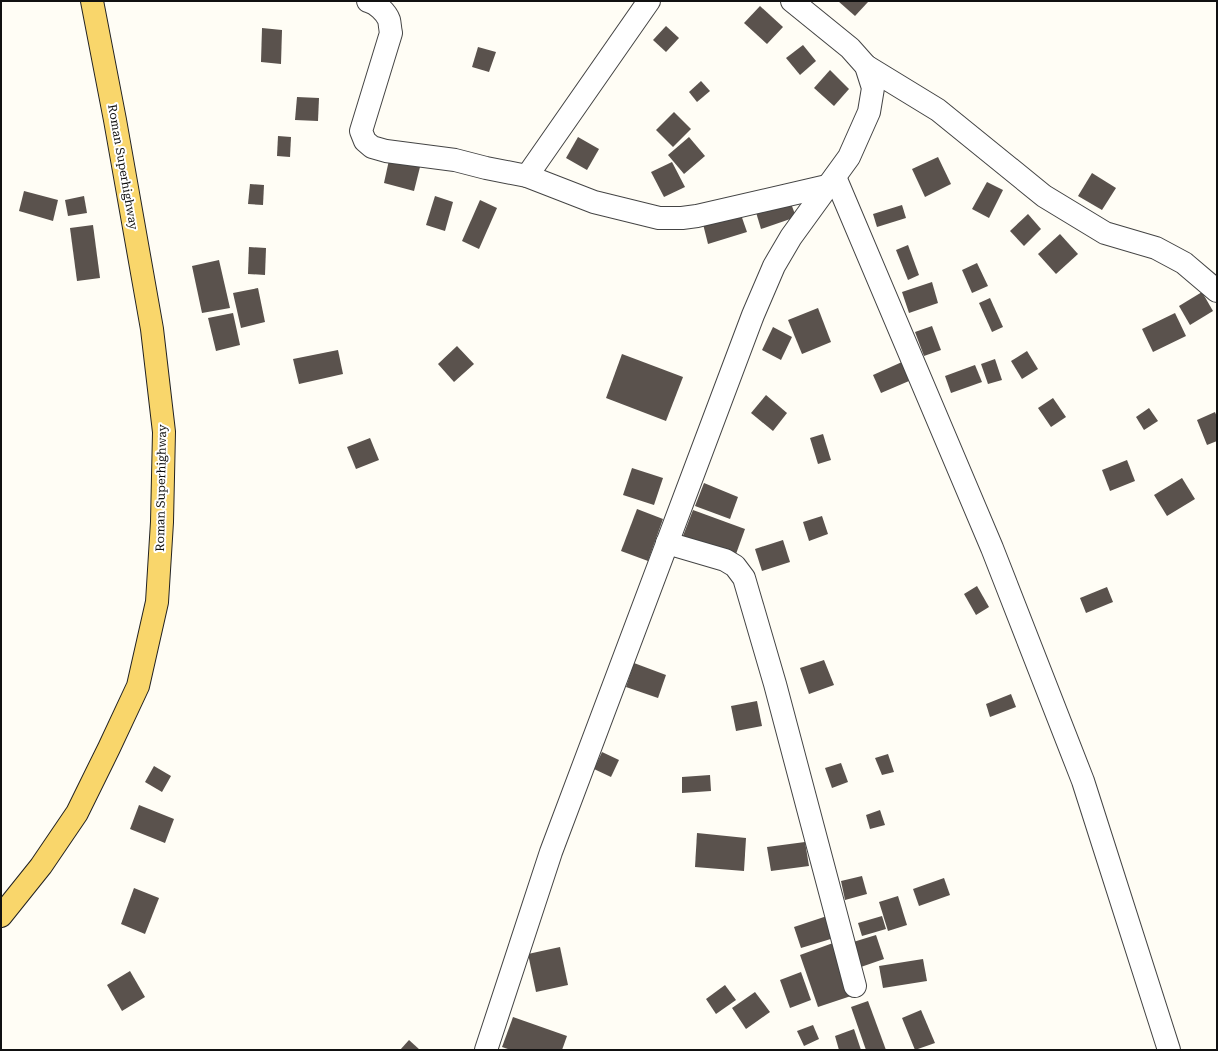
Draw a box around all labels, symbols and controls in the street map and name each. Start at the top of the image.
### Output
street label: Roman Superhighway [105,103,141,232]
street label: Roman Superhighway [153,423,169,552]

